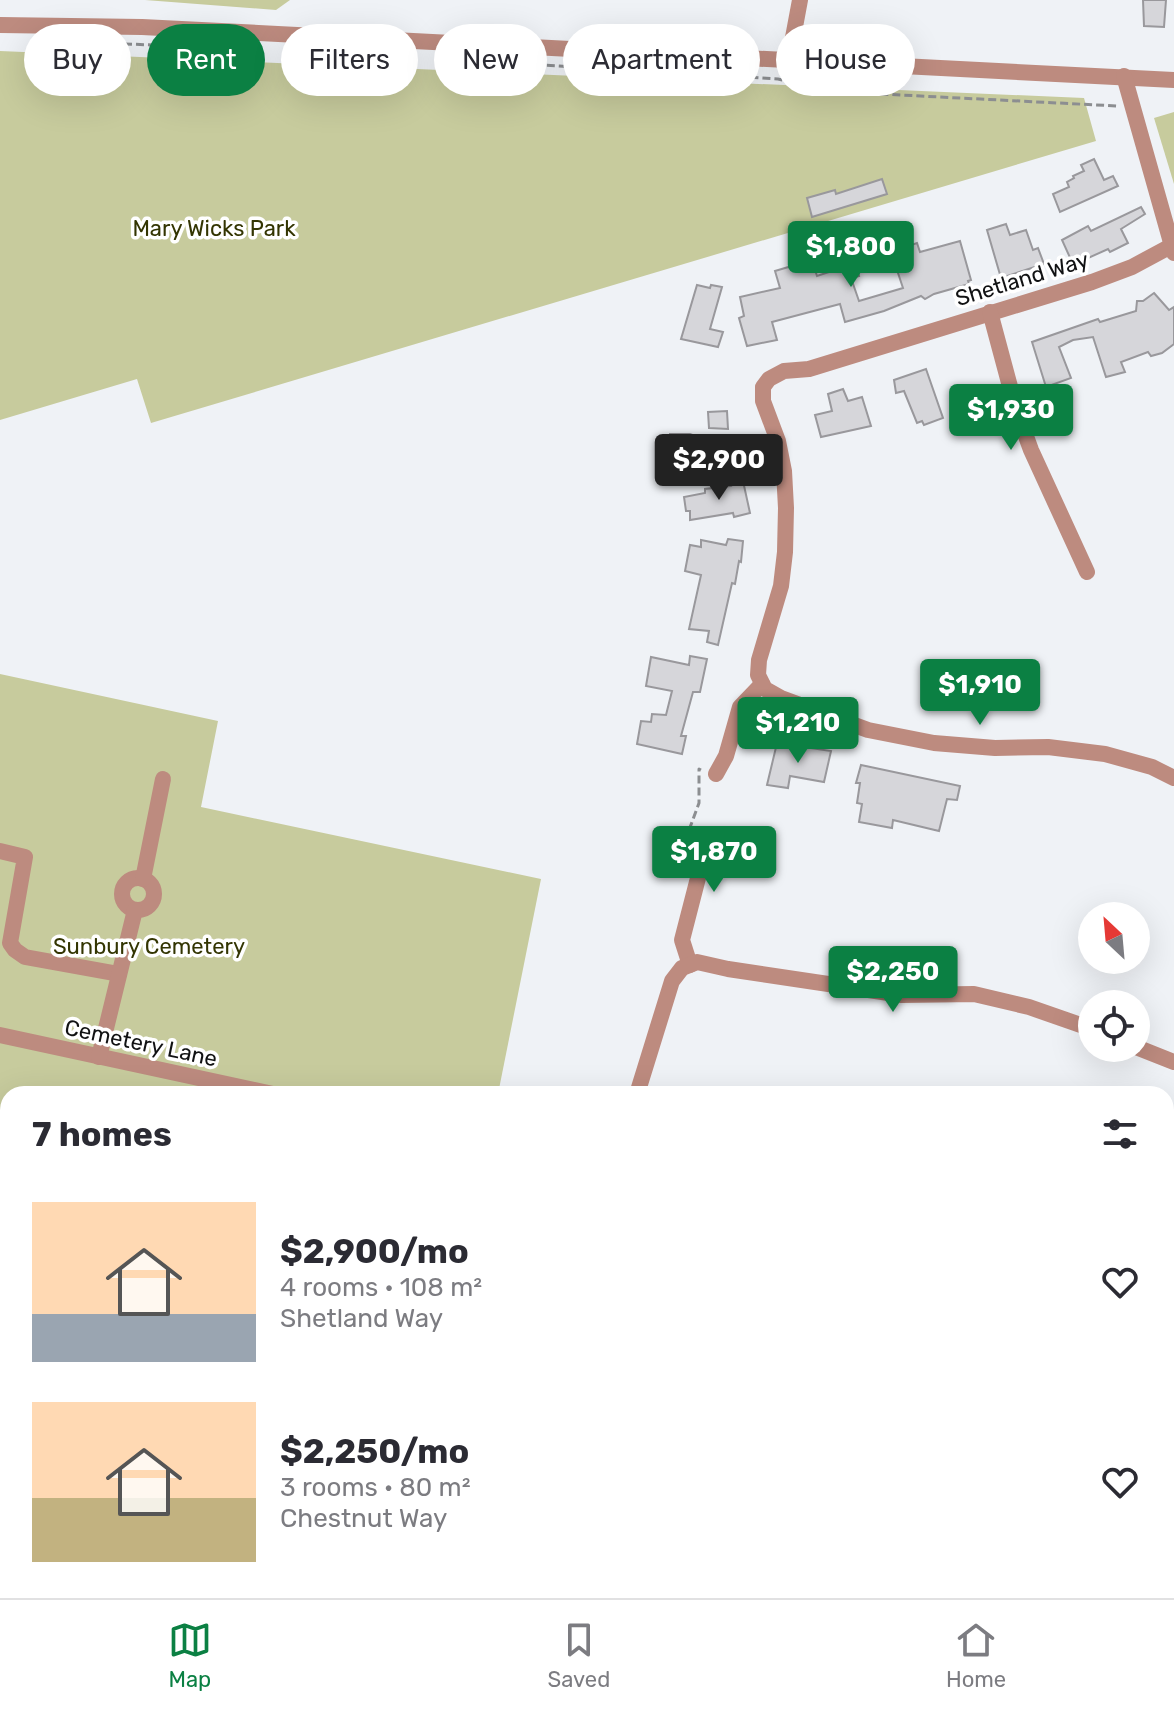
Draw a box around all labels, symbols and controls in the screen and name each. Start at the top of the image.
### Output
chip: Buy [24,24,131,96]
chip: Rent [147,24,265,96]
chip: Filters [281,24,418,96]
chip: New [434,24,547,96]
chip: Apartment [563,24,760,96]
chip: House [776,24,915,96]
park label: Mary Wicks Park [132,215,296,242]
pin: $1,800 [786,221,916,289]
text: $1,800 [806,231,896,262]
street label: Shetland Way [952,246,1092,312]
pin: $1,930 [946,384,1076,452]
text: $1,930 [967,394,1055,425]
pin: $2,900 [654,434,784,502]
text: $2,900 [673,444,765,475]
pin: $1,910 [915,659,1045,727]
text: $1,910 [938,669,1022,700]
pin: $1,210 [733,697,863,765]
text: $1,210 [755,707,841,738]
pin: $1,870 [649,826,779,894]
text: $1,870 [670,836,758,867]
north arrow [1078,902,1150,974]
map controls [1078,902,1150,1062]
park label: Sunbury Cemetery [53,933,245,960]
pin: $2,250 [828,946,958,1014]
text: $2,250 [847,956,939,987]
button: locate [1078,990,1150,1062]
street label: Cemetery Lane [62,1014,220,1072]
icon: filters [1098,1112,1142,1156]
text: 7 homes [32,1114,172,1155]
text: $2,900/mo [280,1231,469,1272]
icon: home [96,1234,192,1330]
icon: heart [1098,1260,1142,1304]
text: 4 rooms · 108 m² [280,1272,482,1303]
text: Shetland Way [280,1303,443,1334]
text: $2,250/mo [280,1431,469,1472]
icon: home [96,1434,192,1530]
icon: heart [1098,1460,1142,1504]
text: 3 rooms · 80 m² [280,1472,471,1503]
text: Chestnut Way [280,1503,447,1534]
tab: Map [168,1618,212,1693]
tab: Saved [547,1618,610,1693]
tab: Home [946,1618,1006,1693]

